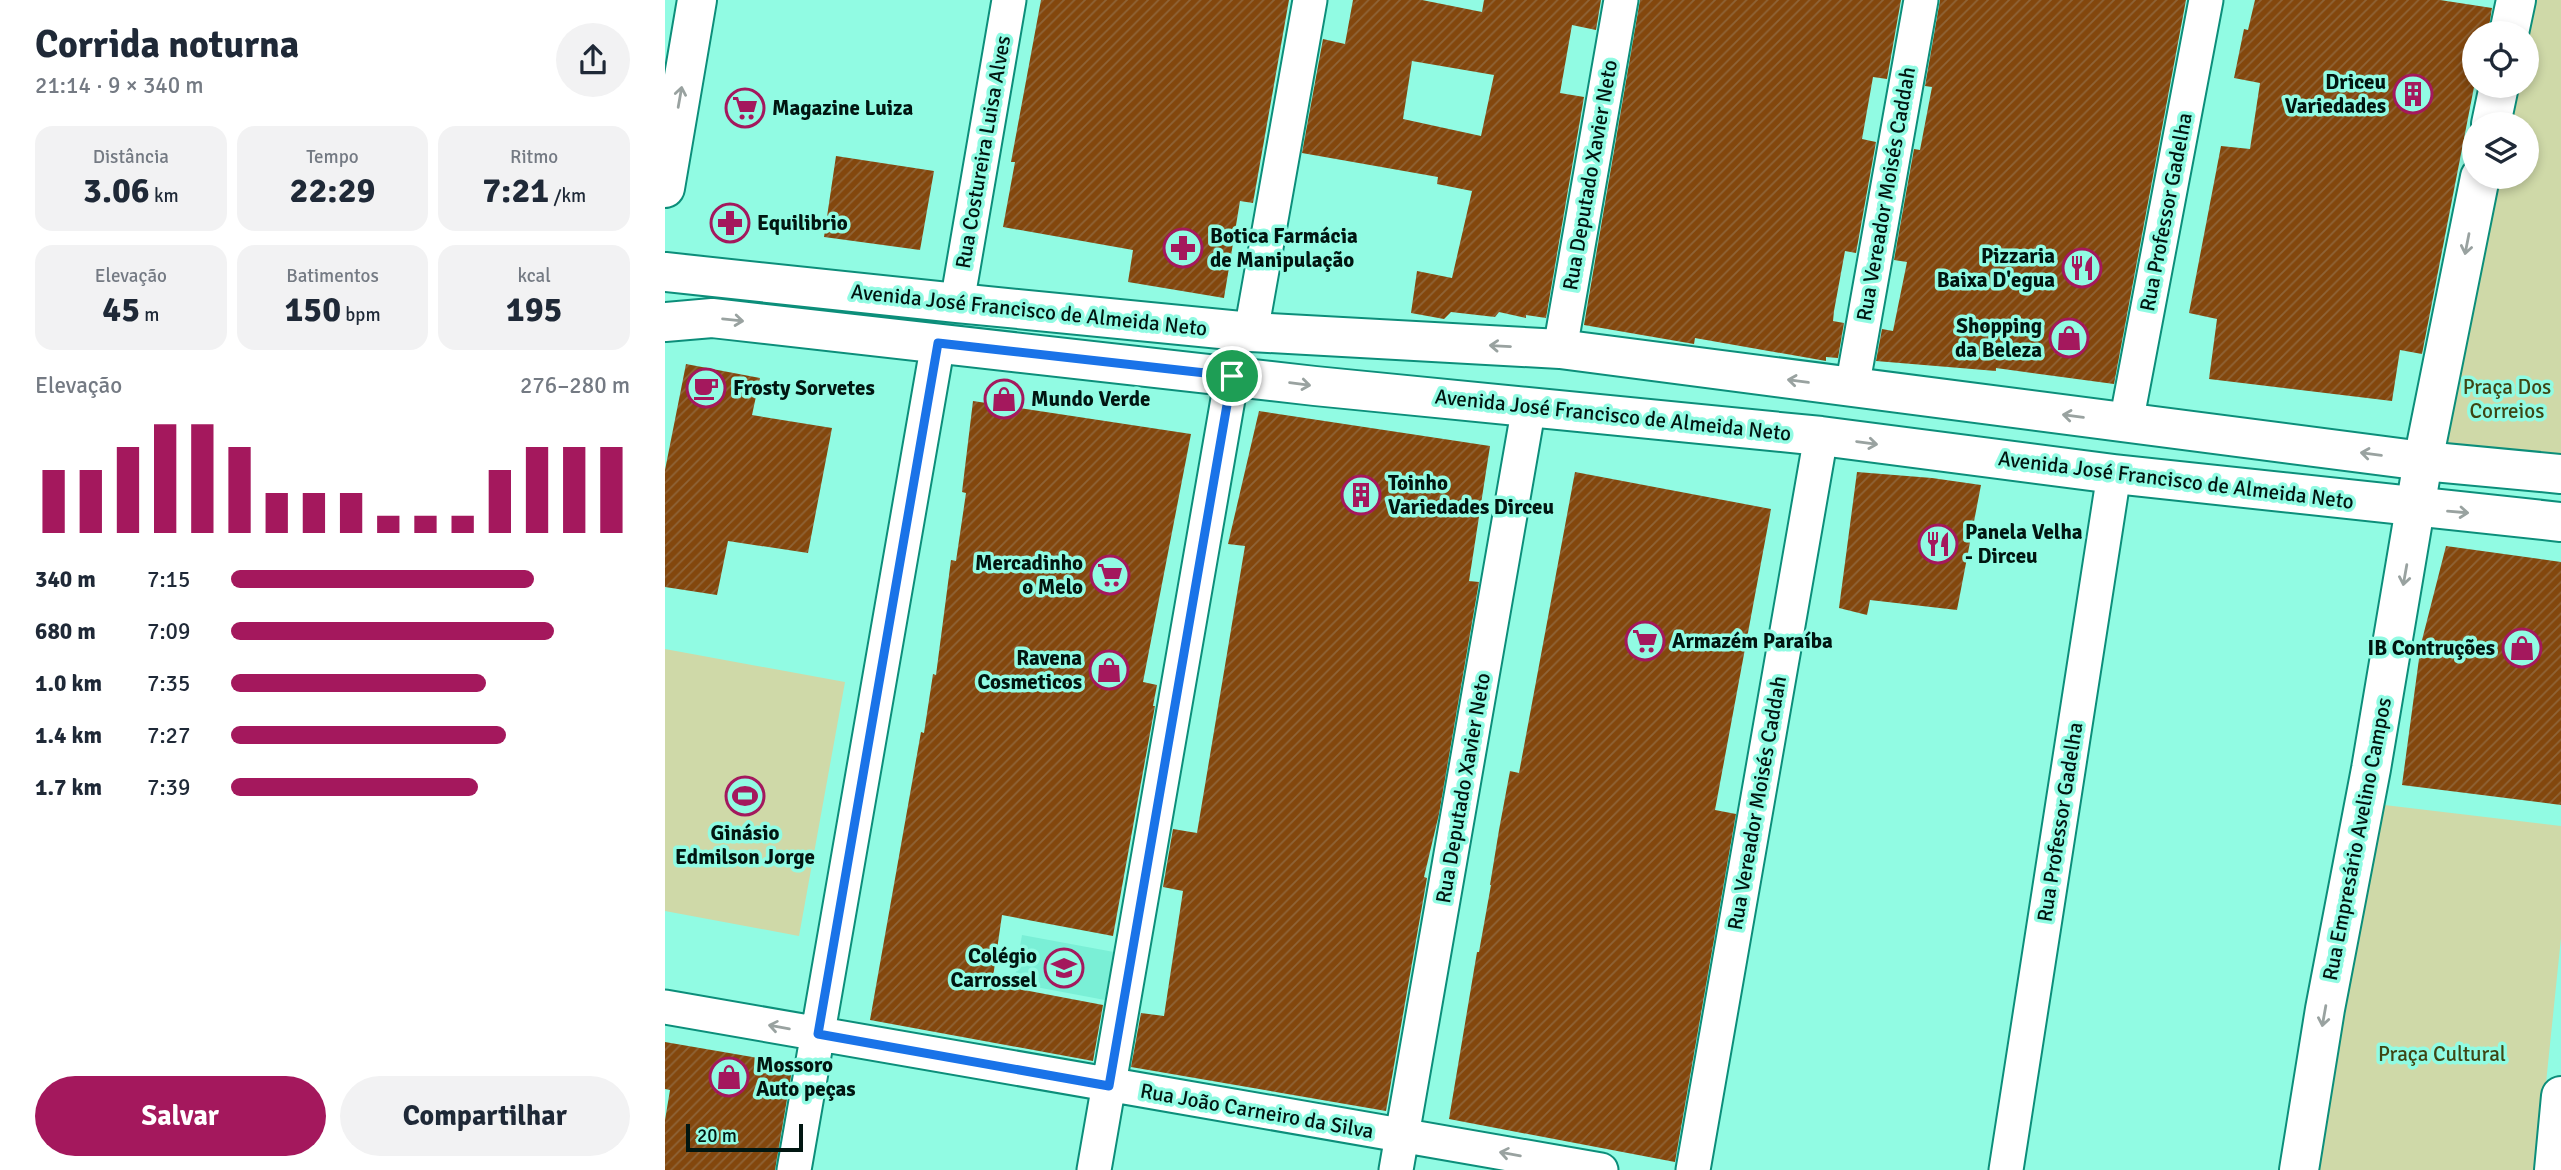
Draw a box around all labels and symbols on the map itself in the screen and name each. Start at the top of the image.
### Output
street label: Rua Costureira Luisa Alves [950,33,1016,271]
street label: Rua Deputado Xavier Neto [1557,58,1623,292]
street label: Rua Vereador Moisés Caddah [1851,65,1921,323]
place label: Driceu Variedades [2285,69,2386,119]
building icon: Driceu Variedades [2392,73,2434,115]
one-way arrow [674,86,687,108]
supermarket icon: Magazine Luiza [724,87,766,129]
place label: Magazine Luiza [772,95,913,121]
street label: Rua Professor Gadelha [2134,111,2198,313]
pharmacy icon: Equilibrio [709,202,751,244]
place label: Equilibrio [757,210,848,236]
place label: Botica Farmácia de Manipulação [1210,223,1358,273]
pharmacy icon: Botica Farmácia de Manipulação [1162,227,1204,269]
one-way arrow [2460,232,2473,255]
place label: Pizzaria Baixa D'egua [1937,243,2055,293]
restaurant icon: Pizzaria Baixa D'egua [2061,247,2103,289]
street label: Avenida José Francisco de Almeida Neto [850,278,1208,342]
place label: Shopping da Beleza [1955,313,2042,363]
one-way arrow [721,314,744,327]
shop icon: Shopping da Beleza [2048,317,2090,359]
one-way arrow [1489,339,1511,352]
pin [1202,346,1262,406]
cafe icon: Frosty Sorvetes [685,367,727,409]
park label: Praça Dos Correios [2463,374,2551,424]
place label: Frosty Sorvetes [733,375,875,401]
one-way arrow [1788,375,1810,388]
one-way arrow [1288,377,1311,390]
shop icon: Mundo Verde [983,378,1025,420]
street label: Avenida José Francisco de Almeida Neto [1434,383,1792,447]
place label: Mundo Verde [1031,386,1150,412]
one-way arrow [2062,410,2085,423]
one-way arrow [1855,436,1878,449]
street label: Avenida José Francisco de Almeida Neto [1997,445,2355,515]
one-way arrow [2360,448,2383,461]
place label: Toinho Variedades Dirceu [1388,470,1554,520]
building icon: Toinho Variedades Dirceu [1340,474,1382,516]
one-way arrow [2446,506,2469,519]
place label: Panela Velha - Dirceu [1965,519,2083,569]
restaurant icon: Panela Velha - Dirceu [1917,523,1959,565]
place label: Mercadinho o Melo [975,550,1083,600]
supermarket icon: Mercadinho o Melo [1089,554,1131,596]
one-way arrow [2398,563,2411,586]
supermarket icon: Armazém Paraíba [1624,620,1666,662]
shop icon: IB Contruções [2501,627,2543,669]
place label: Armazém Paraíba [1672,628,1833,654]
place label: IB Contruções [2368,635,2495,661]
place label: Ravena Cosmeticos [977,645,1082,695]
shop icon: Ravena Cosmeticos [1088,649,1130,691]
street label: Rua Deputado Xavier Neto [1430,671,1496,905]
street label: Rua Vereador Moisés Caddah [1722,674,1792,932]
street label: Rua Empresário Avelino Campos [2317,695,2397,983]
street label: Rua Professor Gadelha [2031,720,2089,924]
sports icon: Ginásio Edmilson Jorge [724,775,766,817]
place label: Ginásio Edmilson Jorge [675,820,815,870]
place label: Colégio Carrossel [951,943,1037,993]
school or university icon: Colégio Carrossel [1043,947,1085,989]
one-way arrow [2317,1004,2330,1027]
one-way arrow [768,1020,791,1033]
park label: Praça Cultural [2378,1041,2506,1067]
place label: Mossoro Auto peças [756,1052,856,1102]
shop icon: Mossoro Auto peças [708,1056,750,1098]
street label: Rua João Carneiro da Silva [1138,1078,1376,1144]
scale bar [686,1121,803,1153]
one-way arrow [1499,1147,1522,1160]

